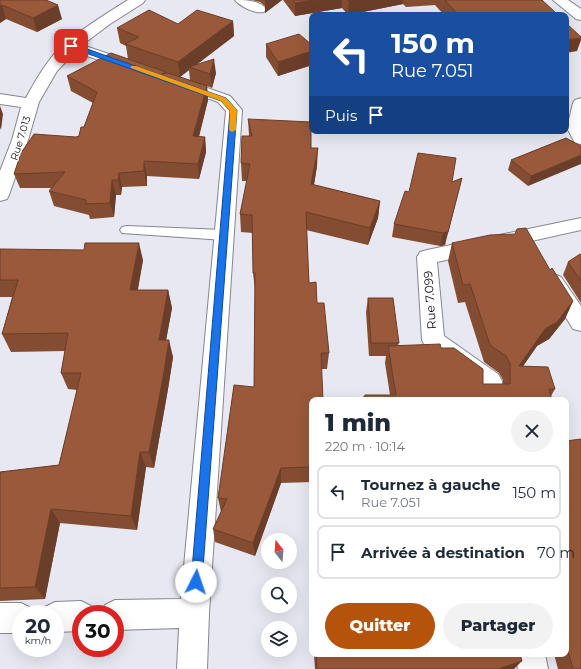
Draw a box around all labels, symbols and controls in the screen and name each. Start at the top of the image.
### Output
text: 150 m [391,26,475,60]
icon: left [325,28,377,80]
pin [54,29,88,63]
icon: arrive [60,35,82,57]
text: Rue 7.051 [391,60,474,82]
icon: arrive [365,104,387,126]
text: Puis [325,106,357,125]
street label: Rue 7.013 [8,114,34,162]
street label: Rue 7.099 [420,270,439,330]
text: 1 min [325,408,391,437]
button: close [511,410,553,452]
text: 220 m · 10:14 [325,438,405,454]
text: Tournez à gauche [361,475,500,494]
icon: left [327,481,349,503]
text: 150 m [512,483,556,502]
text: Rue 7.051 [361,494,421,510]
north arrow [261,533,297,569]
map controls [261,533,297,657]
icon: arrive [327,541,349,563]
text: Arrivée à destination [361,543,525,562]
text: 70 m [537,543,575,562]
position arrow [175,561,217,603]
button: search [261,577,297,613]
button: Quitter [325,603,435,649]
button: Partager [443,603,553,649]
speed limit sign: 30 [72,605,124,657]
text: 20 [25,614,51,638]
button: layers [261,621,297,657]
text: km/h [25,634,51,647]

